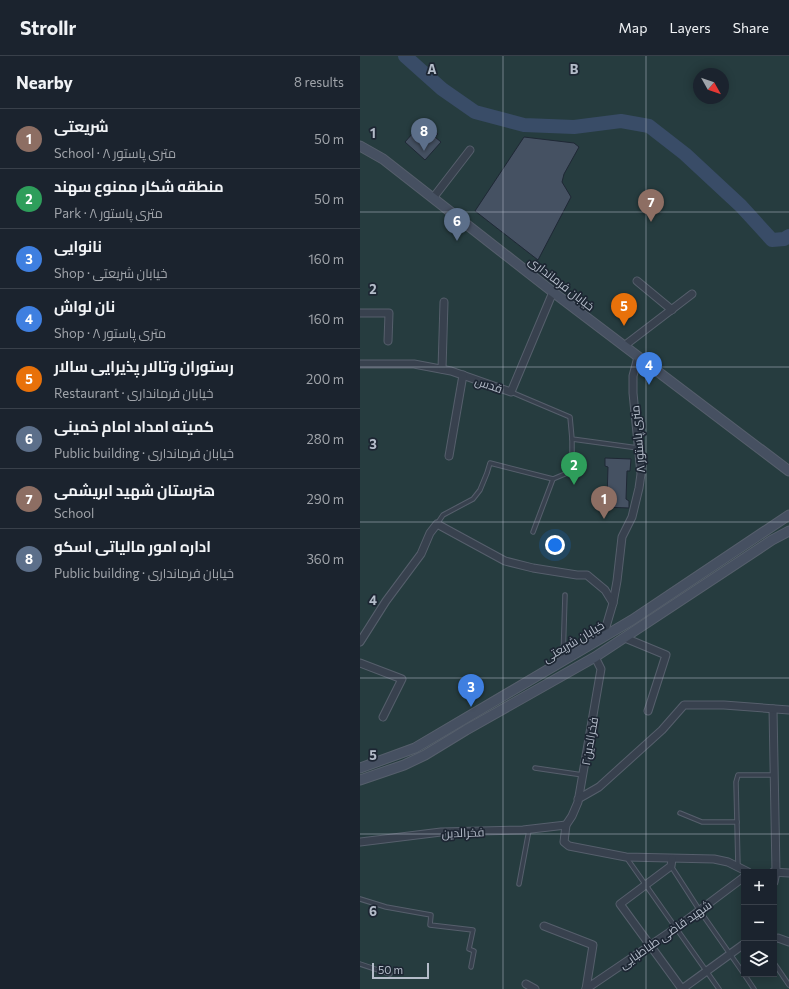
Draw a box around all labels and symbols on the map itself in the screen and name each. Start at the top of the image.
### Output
text: A [427,61,437,77]
text: B [570,61,579,77]
north arrow [693,68,729,104]
pin: 8 [411,118,437,151]
text: 1 [370,125,376,141]
pin: 7 [638,189,664,222]
pin: 6 [444,208,470,241]
street label: خیابان فرمانداری [526,253,598,314]
text: 2 [369,281,377,297]
pin: 5 [611,293,637,326]
pin: 4 [636,352,662,385]
street label: قدس [473,373,505,396]
street label: ۸ متری پاستور [627,404,650,473]
text: 3 [369,436,377,452]
pin: 2 [561,452,587,485]
pin: 1 [591,486,617,519]
your location [545,535,565,555]
text: 4 [369,592,377,608]
street label: خیابان شریعتی [540,617,607,666]
pin: 3 [458,674,484,707]
street label: فخرالدین۲ [578,716,601,767]
text: 5 [369,747,377,763]
street label: فخرالدین [441,824,485,841]
street label: شهید قاضی طباطبایی [616,897,714,972]
text: 6 [369,903,377,919]
scale bar [372,961,429,980]

